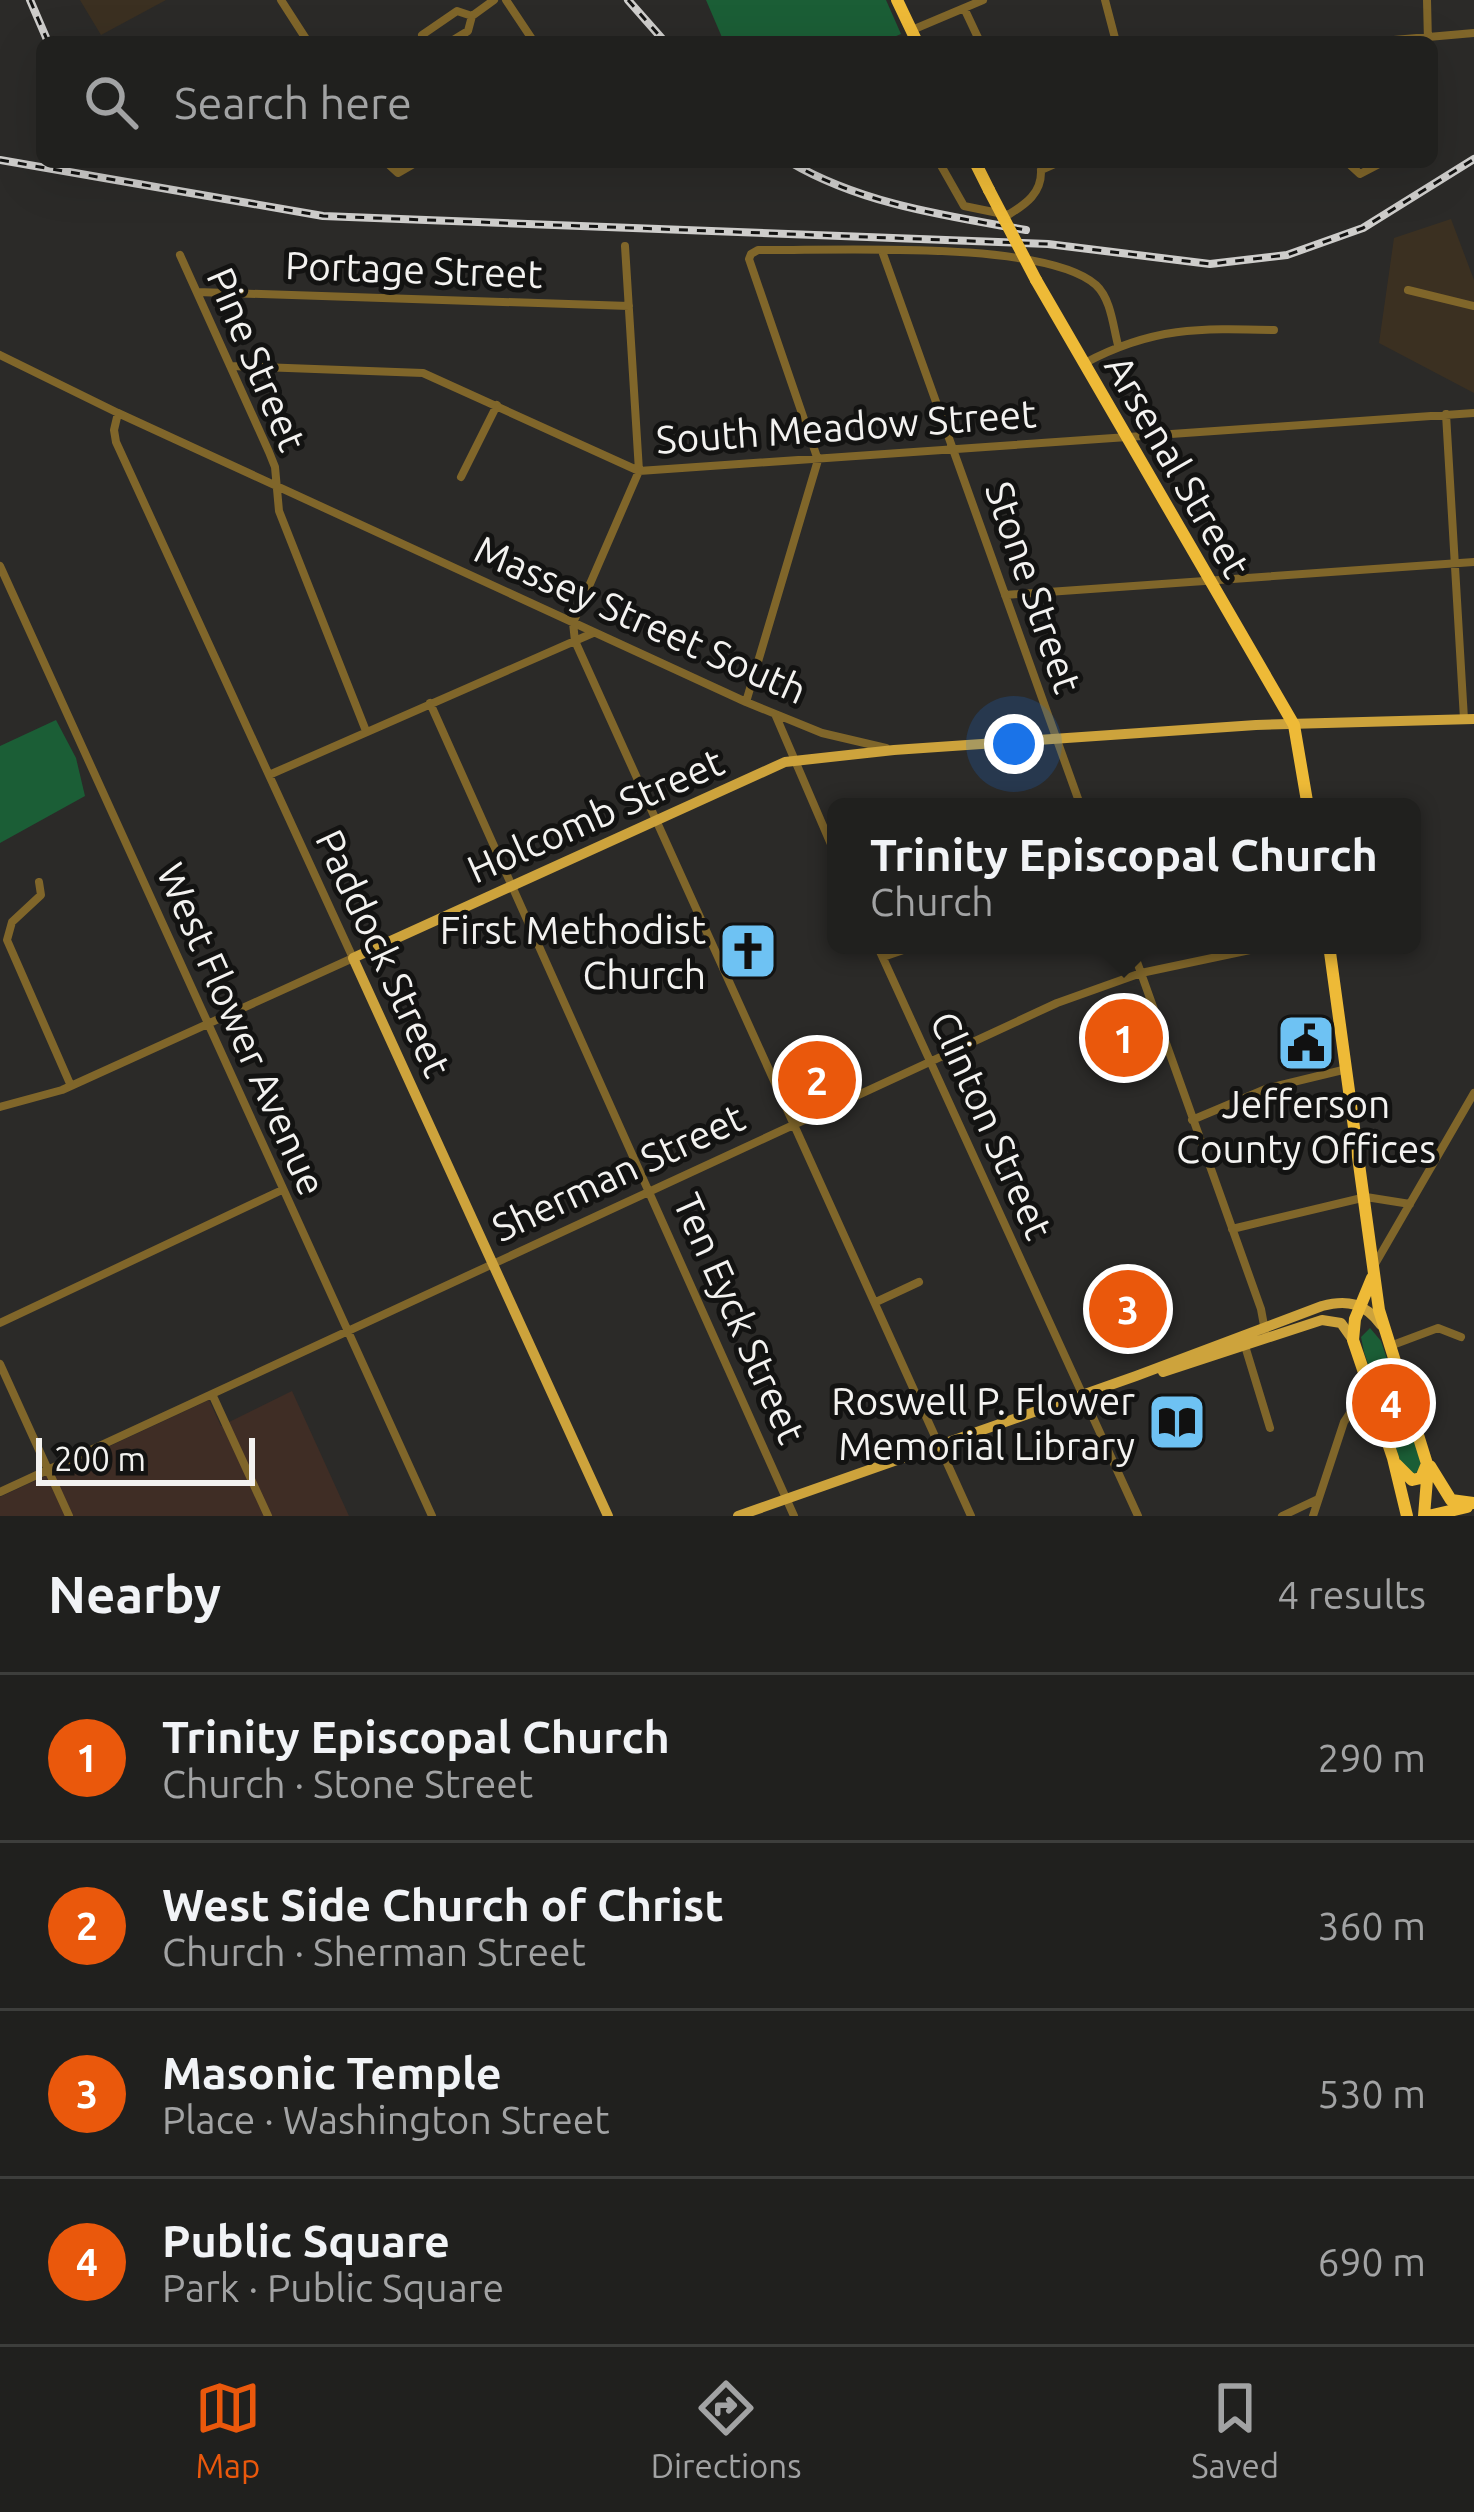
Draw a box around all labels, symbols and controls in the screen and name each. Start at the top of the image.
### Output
search box [36,36,1438,168]
icon: search [78,69,144,135]
text: Search here [174,77,412,128]
street label: Portage Street [285,243,543,295]
street label: Pine Street [199,261,315,457]
street label: Arsenal Street [1097,347,1259,585]
street label: South Meadow Street [654,391,1038,461]
street label: Stone Street [978,476,1090,698]
street label: Massey Street South [469,527,813,711]
your location [984,714,1044,774]
street label: Holcomb Street [460,739,730,891]
popup [827,798,1421,954]
street label: Paddock Street [308,823,460,1083]
text: Trinity Episcopal Church [870,829,1378,880]
street label: West Flower Avenue [149,856,335,1202]
text: Church [870,880,994,923]
place label: First Methodist Church [440,908,706,996]
church icon: First Methodist Church [717,920,779,982]
pin: 1 [1085,993,1163,1083]
street label: Clinton Street [923,1005,1061,1245]
public building icon: Jefferson County Offices [1275,1012,1337,1074]
pin: 2 [778,1035,856,1125]
place label: Jefferson County Offices [1176,1082,1436,1170]
street label: Sherman Street [485,1095,751,1249]
street label: Ten Eyck Street [666,1187,814,1449]
pin: 3 [1089,1264,1167,1354]
pin: 4 [1352,1358,1430,1448]
place label: Roswell P. Flower Memorial Library [831,1379,1135,1467]
library icon: Roswell P. Flower Memorial Library [1146,1391,1208,1453]
scale bar [36,1432,255,1485]
text: 200 m [54,1440,146,1477]
text: Nearby [48,1565,221,1623]
text: 4 results [1277,1573,1426,1616]
text: Trinity Episcopal Church [162,1711,670,1762]
text: 1 [76,1736,98,1779]
text: 290 m [1317,1736,1426,1779]
text: Church · Stone Street [162,1762,533,1805]
text: West Side Church of Christ [162,1879,724,1930]
text: 2 [76,1904,98,1947]
text: 360 m [1317,1904,1426,1947]
text: Church · Sherman Street [162,1930,586,1973]
text: Masonic Temple [162,2047,502,2098]
text: 3 [76,2072,98,2115]
text: 530 m [1317,2072,1426,2115]
text: Place · Washington Street [162,2098,610,2141]
text: Public Square [162,2215,450,2266]
text: 4 [76,2240,98,2283]
text: 690 m [1317,2240,1426,2283]
text: Park · Public Square [162,2266,504,2309]
tab: Map [195,2375,261,2484]
tab: Directions [651,2375,801,2484]
tab: Saved [1191,2375,1279,2484]

